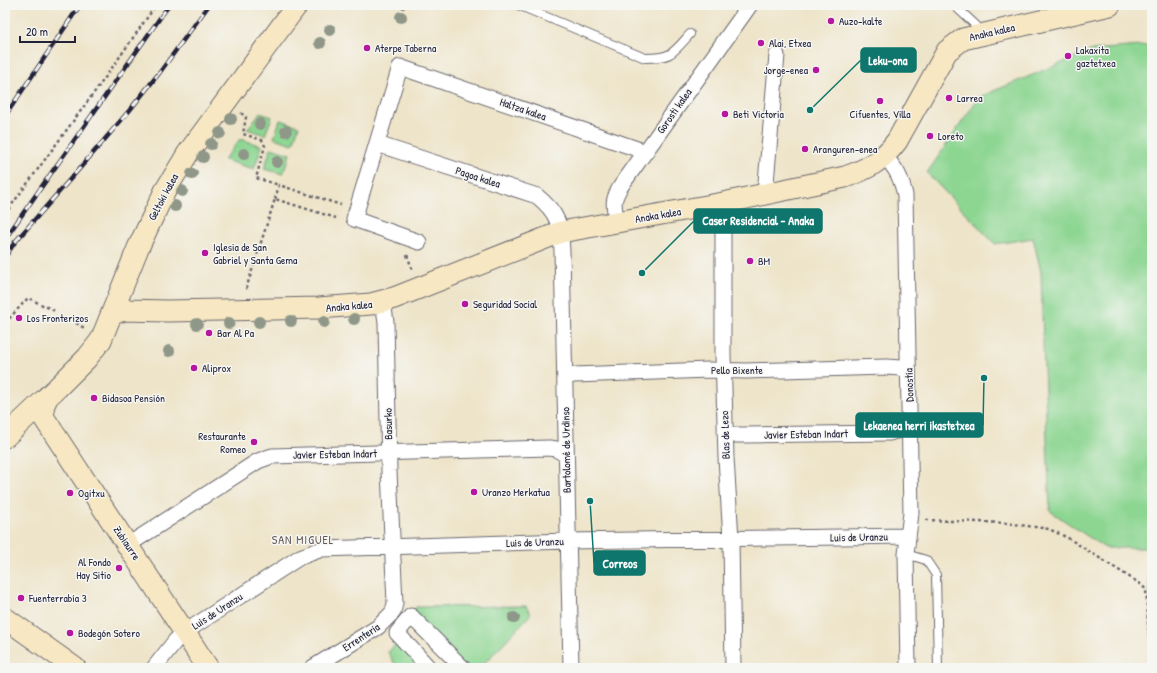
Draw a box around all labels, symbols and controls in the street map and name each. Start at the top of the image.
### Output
place label: Auzo-kalte [839,14,883,28]
marker: Auzo-kalte [826,16,836,26]
scale bar [20,18,75,44]
street label: Anaka kalea [968,20,1017,44]
text: 20 m [26,23,48,40]
place label: Alai, Etxea [769,36,812,50]
marker: Alai, Etxea [756,38,766,48]
place label: Aterpe Taberna [375,41,437,55]
marker: Aterpe Taberna [362,43,372,53]
place label: Lakaxita gaztetxea [1076,43,1116,70]
callout: Leku-ona [861,48,916,72]
marker: Lakaxita gaztetxea [1063,51,1073,61]
text: Leku-ona [869,52,908,69]
place label: Jorge-enea [764,63,809,77]
marker: Jorge-enea [811,65,821,75]
street label: Gorosti kalea [653,85,695,136]
place label: Larrea [957,91,983,105]
marker: Larrea [944,93,954,103]
street label: Haltza kalea [498,95,549,124]
marker: Cifuentes, Villa [875,96,885,106]
place label: Beti Victoria [733,107,785,121]
place label: Cifuentes, Villa [849,107,911,121]
marker: Beti Victoria [720,109,730,119]
place label: Loreto [938,129,964,143]
marker: Loreto [925,131,935,141]
place label: Aranguren-enea [813,142,878,156]
marker: Aranguren-enea [800,144,810,154]
street label: Pagoa kalea [454,163,503,191]
street label: Geltoki kalea [145,171,181,223]
street label: Anaka kalea [634,204,683,226]
callout: Caser Residencial - Anaka [694,209,822,233]
text: Caser Residencial - Anaka [702,212,814,229]
place label: Iglesia de San Gabriel y Santa Gema [213,240,298,267]
marker: Iglesia de San Gabriel y Santa Gema [200,248,210,258]
place label: BM [758,254,771,268]
marker: BM [745,256,755,266]
street label: Anaka kalea [325,297,373,315]
place label: Seguridad Social [473,297,537,311]
marker: Seguridad Social [460,299,470,309]
place label: Los Fronterizos [27,311,88,325]
marker: Los Fronterizos [14,313,24,323]
place label: Bar Al Pa [217,326,255,340]
marker: Bar Al Pa [204,328,214,338]
place label: Aliprox [202,361,231,375]
marker: Aliprox [189,363,199,373]
street label: Pello Bixente [711,363,764,377]
street label: Donostia [901,367,917,402]
place label: Bidasoa Pensión [102,391,165,405]
marker: Bidasoa Pensión [89,393,99,403]
street label: Bartolomé de Urdinso [558,406,574,493]
street label: Basurko [381,407,395,440]
street label: Blas de Lezo [717,410,733,459]
callout: Lekaenea herri ikastetxea [856,413,983,437]
text: Lekaenea herri ikastetxea [864,417,975,434]
street label: Javier Esteban Indart [764,426,848,442]
place label: Restaurante Romeo [198,429,247,456]
marker: Restaurante Romeo [249,437,259,447]
street label: Javier Esteban Indart [293,446,377,462]
place label: Uranzo Merkatua [482,485,550,499]
place label: Ogitxu [78,486,105,500]
marker: Uranzo Merkatua [469,487,479,497]
marker: Ogitxu [65,488,75,498]
street label: Zubiaurre [110,523,144,563]
street label: Luis de Uranzu [830,529,889,545]
district label: SAN MIGUEL [272,531,334,548]
street label: Luis de Uranzu [506,534,565,550]
callout: Correos [594,551,645,575]
place label: Al Fondo Hay Sitio [76,555,112,582]
text: Correos [603,555,638,572]
marker: Al Fondo Hay Sitio [114,563,124,573]
street label: Luis de Uranzu [189,589,245,633]
place label: Fuenterrabía 3 [28,591,87,605]
marker: Fuenterrabía 3 [16,593,26,603]
street label: Errenteria [340,619,383,654]
place label: Bodegón Sotero [78,626,140,640]
marker: Bodegón Sotero [65,628,75,638]

